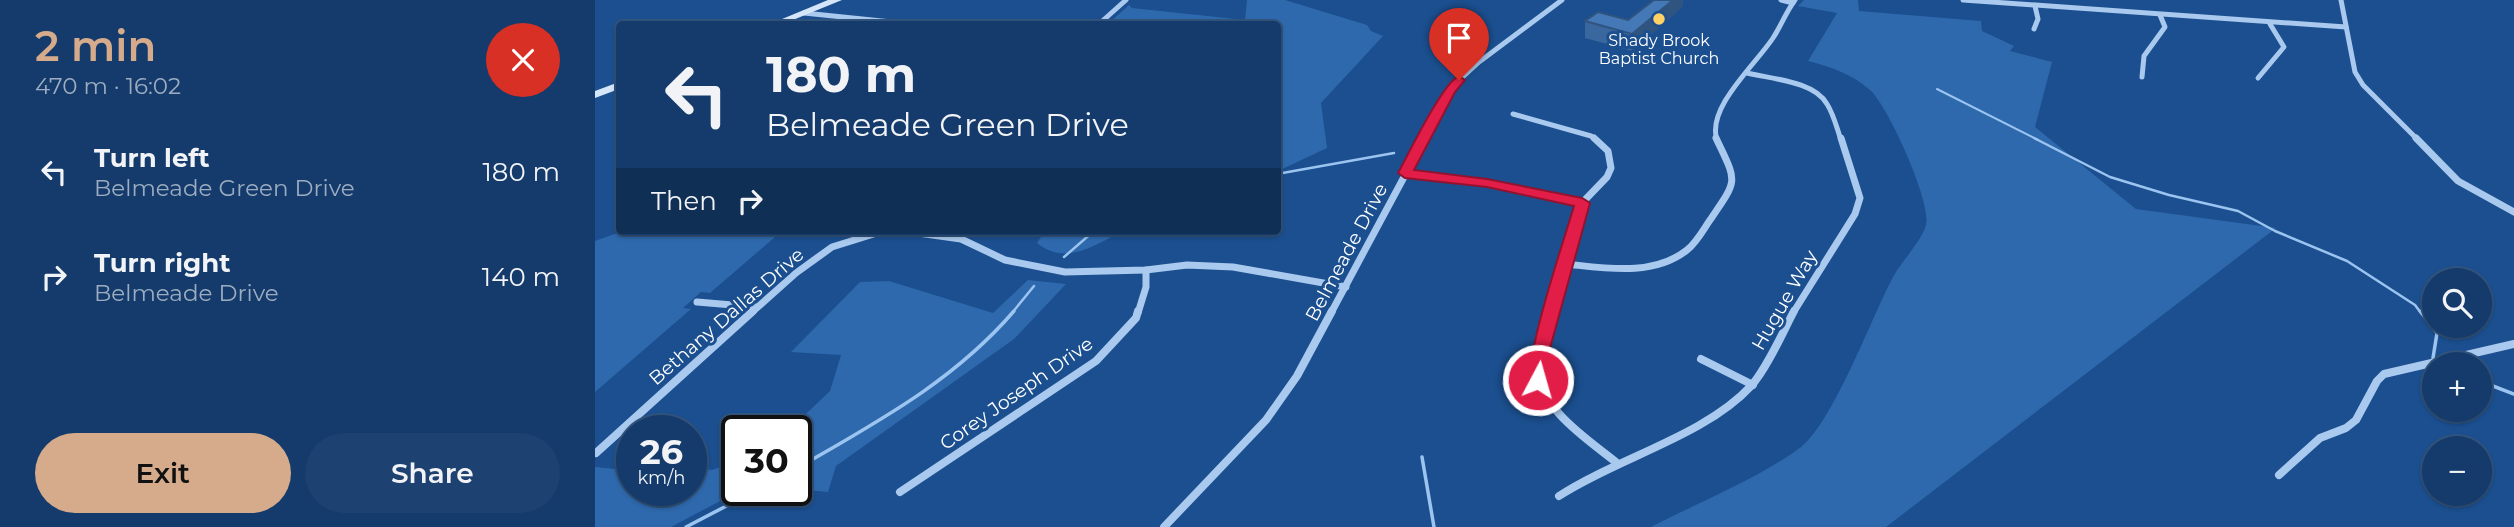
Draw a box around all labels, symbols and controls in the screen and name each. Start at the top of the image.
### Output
pin [1429,8,1489,80]
marker: Shady Brook Baptist Church [1651,11,1667,27]
icon: arrive [1440,19,1478,57]
text: 2 min [35,20,156,72]
button: close [486,23,560,97]
place label: Shady Brook Baptist Church [1599,31,1719,68]
text: 180 m [766,45,916,104]
icon: left [651,49,742,140]
text: 470 m · 16:02 [35,72,181,100]
text: Belmeade Green Drive [766,105,1129,144]
text: Turn left [94,142,210,174]
icon: left [35,153,73,191]
text: 180 m [482,156,560,188]
text: Belmeade Green Drive [94,174,355,202]
street label: Belmeade Drive [1300,179,1392,325]
icon: right [731,182,769,220]
text: Then [651,185,717,217]
street label: Bethany Dallas Drive [644,243,808,390]
street label: Hugue Way [1747,246,1823,354]
text: Turn right [94,247,230,279]
icon: right [35,258,73,296]
text: 140 m [482,261,560,293]
map controls [2422,268,2492,506]
button: search [2422,268,2492,338]
text: Belmeade Drive [94,279,279,307]
street label: Corey Joseph Drive [935,332,1097,455]
position arrow [1501,343,1575,417]
button: + [2422,352,2492,422]
speed limit sign: 30 [721,415,812,506]
text: 26 [640,430,683,473]
button: Exit [35,433,291,513]
button: Share [305,433,560,513]
button: − [2422,436,2492,506]
text: km/h [637,467,686,489]

